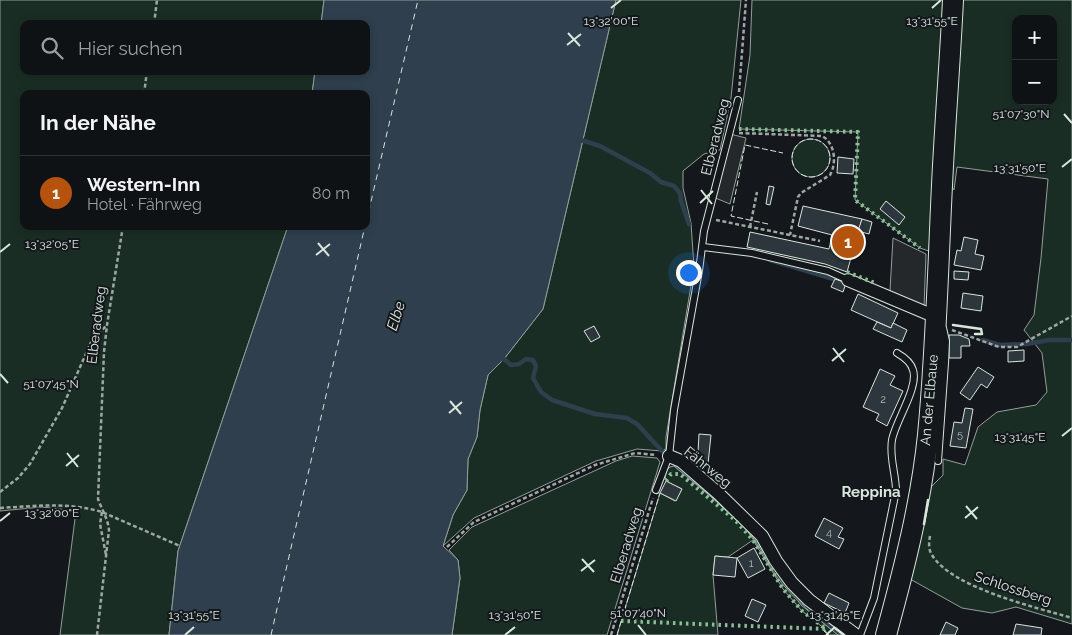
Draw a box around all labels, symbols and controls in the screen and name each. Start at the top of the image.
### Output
text: 13°32'00"E [584,14,638,28]
text: 13°31'55"E [906,14,958,28]
map controls [1012,15,1057,105]
button: + [1012,15,1057,60]
search box [20,20,370,75]
icon: search [38,34,66,62]
text: Hier suchen [78,37,183,59]
button: − [1012,60,1057,105]
street label: Elberadweg [698,97,732,177]
text: 51°07'30"N [993,107,1049,121]
text: In der Nähe [40,110,156,135]
text: 13°31'50"E [994,161,1046,175]
text: Western-Inn [87,173,200,195]
text: 1 [52,184,60,203]
text: 80 m [312,184,350,203]
text: Hotel · Fährweg [87,195,202,214]
pin: 1 [832,223,864,261]
text: 13°32'05"E [25,237,79,251]
your location [676,260,702,286]
street label: Elberadweg [83,285,109,365]
water label: Elbe [383,299,409,333]
street label: An der Elbaue [917,354,941,446]
text: 51°07'45"N [23,377,79,391]
house number: 2 [880,393,886,406]
house number: 5 [957,428,963,441]
text: 13°31'45"E [995,430,1045,444]
street label: Fährweg [681,443,735,491]
district label: Reppina [841,483,901,501]
street label: Elberadweg [607,505,645,585]
text: 13°32'00"E [25,506,79,520]
house number: 4 [826,526,832,539]
house number: 1 [749,557,754,570]
street label: Schlossberg [972,568,1054,608]
text: 51°07'40"N [610,606,666,620]
text: 13°31'55"E [168,608,220,622]
text: 13°31'50"E [489,608,541,622]
text: 13°31'45"E [810,608,860,622]

